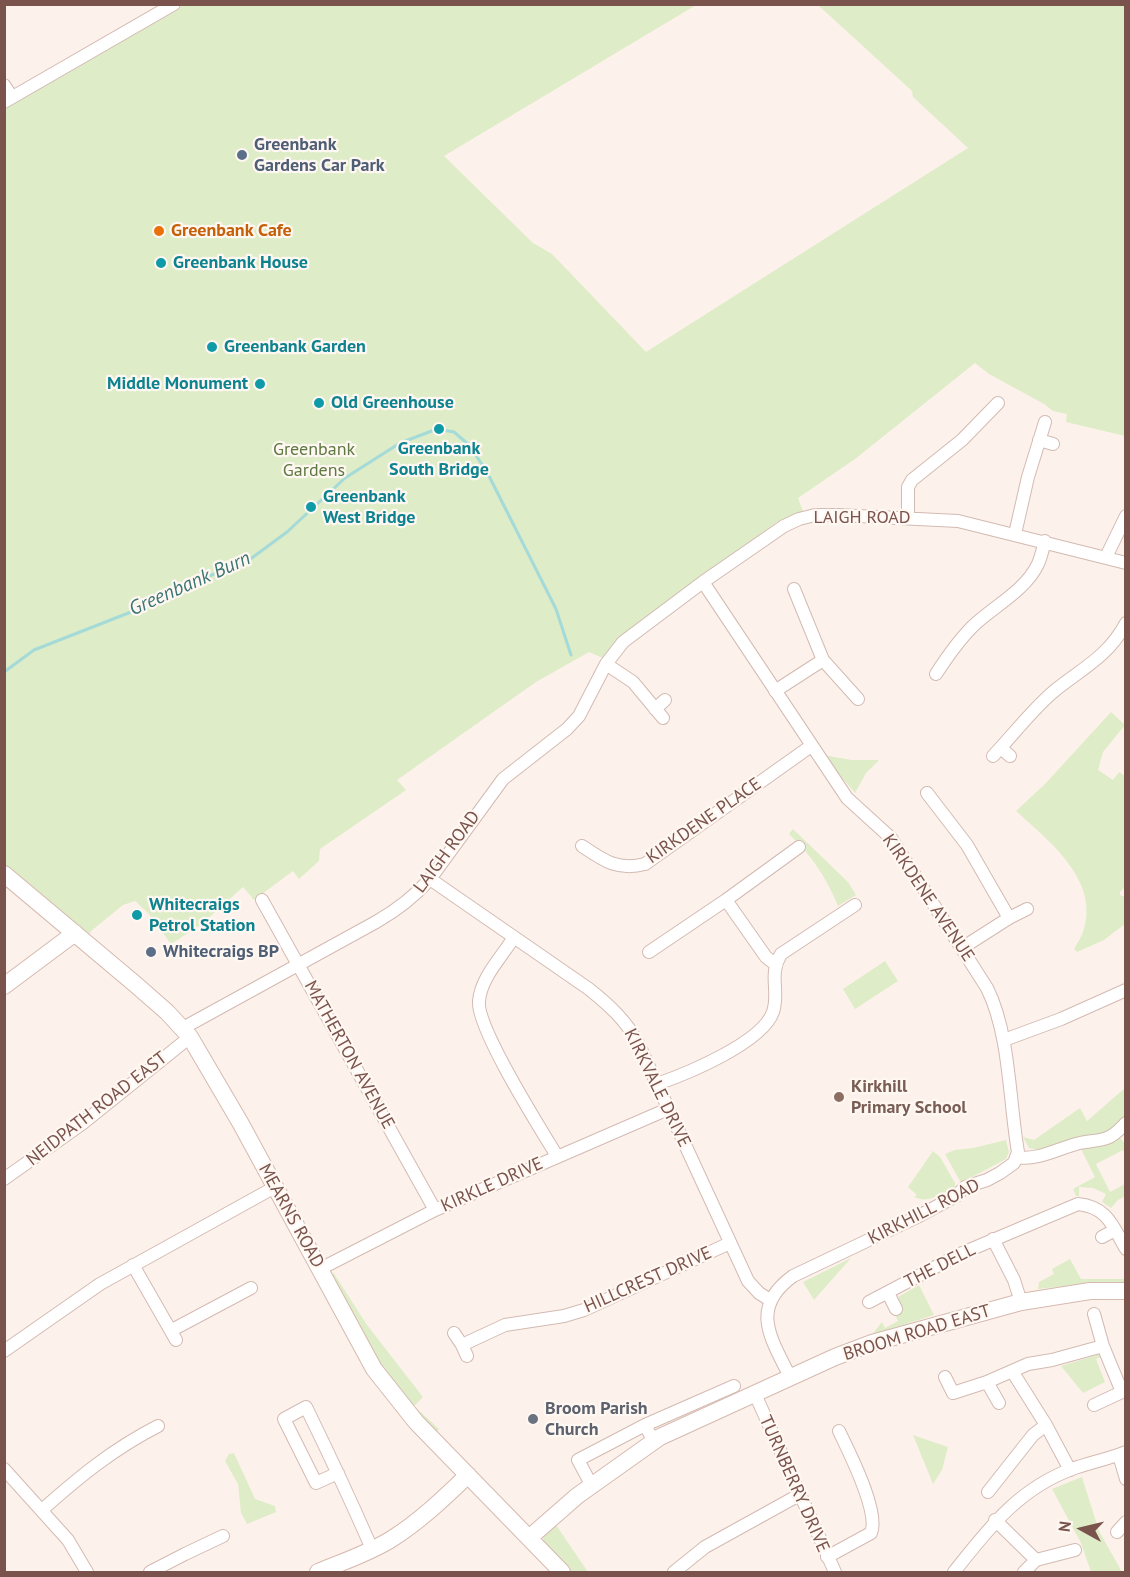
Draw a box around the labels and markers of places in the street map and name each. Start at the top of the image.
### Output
place label: Greenbank Gardens Car Park [254,134,385,176]
marker: Greenbank Gardens Car Park [235,148,249,162]
place label: Greenbank Cafe [171,220,292,242]
marker: Greenbank Cafe [152,224,166,238]
place label: Greenbank House [173,252,308,274]
marker: Greenbank House [154,256,168,270]
place label: Greenbank Garden [224,336,366,358]
marker: Greenbank Garden [205,340,219,354]
place label: Middle Monument [107,373,248,395]
marker: Middle Monument [253,377,267,391]
place label: Old Greenhouse [331,392,454,414]
marker: Old Greenhouse [312,396,326,410]
marker: Greenbank South Bridge [432,422,446,436]
place label: Greenbank South Bridge [389,438,489,480]
place label: Greenbank West Bridge [323,486,415,528]
marker: Greenbank West Bridge [304,500,318,514]
place label: Whitecraigs Petrol Station [149,894,255,936]
marker: Whitecraigs Petrol Station [130,908,144,922]
place label: Whitecraigs BP [163,941,279,963]
marker: Whitecraigs BP [144,945,158,959]
place label: Kirkhill Primary School [851,1076,967,1118]
marker: Kirkhill Primary School [832,1090,846,1104]
place label: Broom Parish Church [545,1398,648,1440]
marker: Broom Parish Church [526,1412,540,1426]

